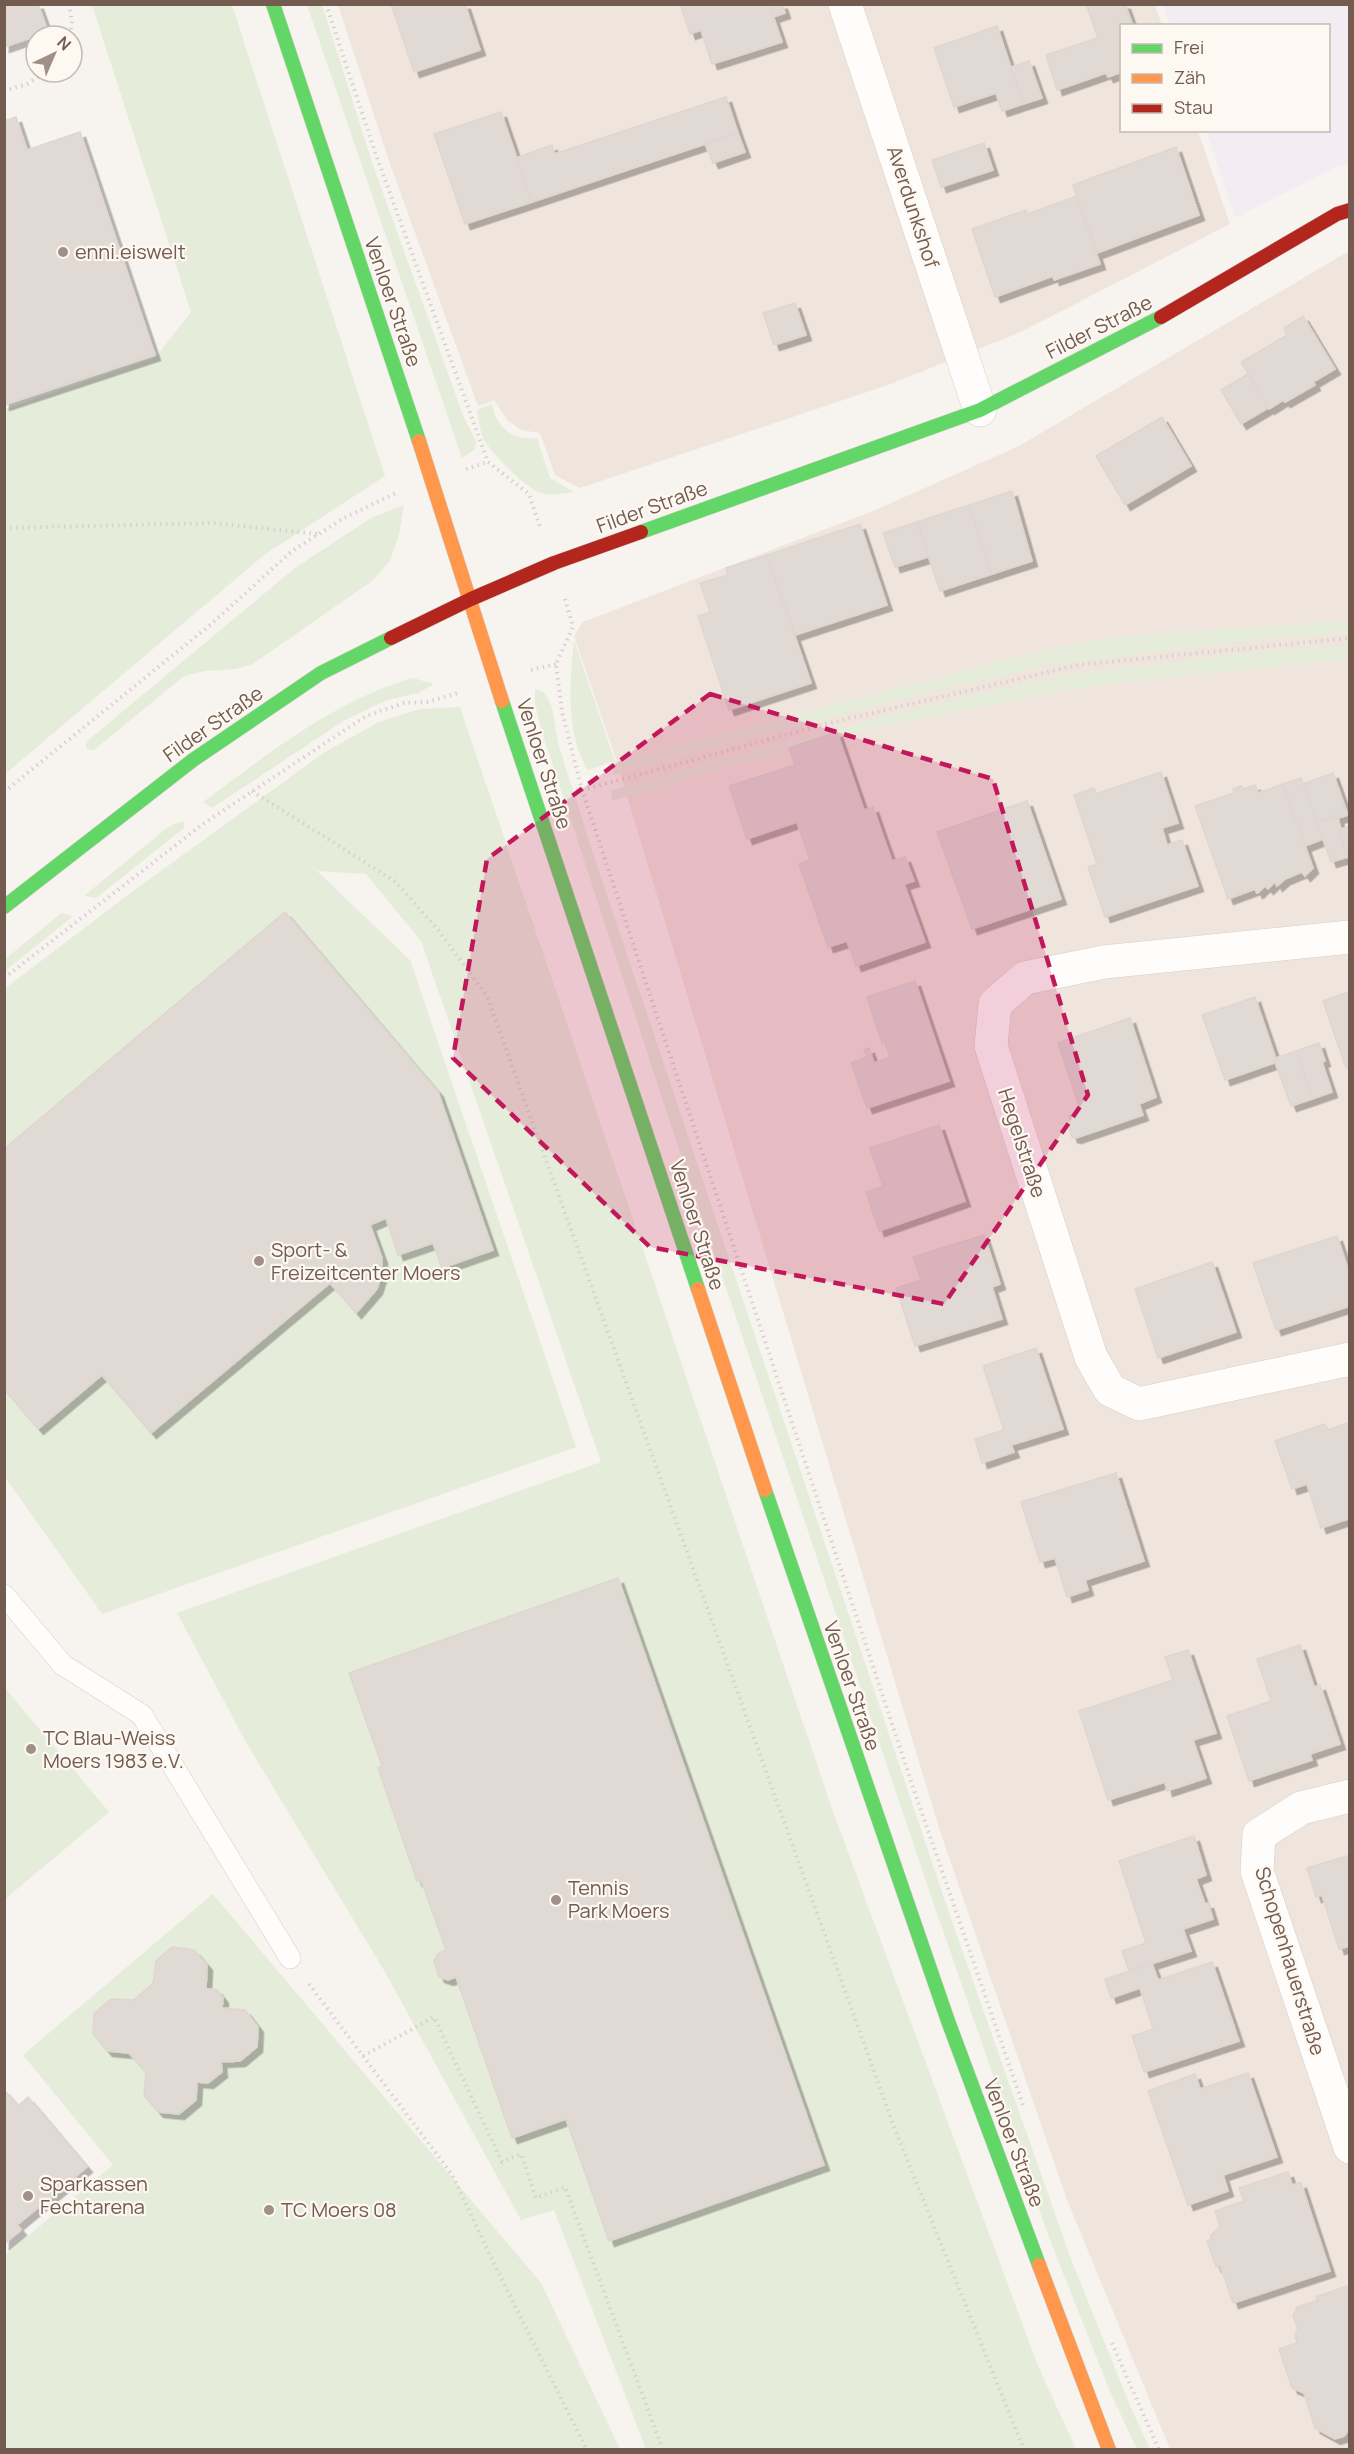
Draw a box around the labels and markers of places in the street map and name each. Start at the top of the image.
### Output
place label: enni.eiswelt [75,238,186,265]
marker: enni.eiswelt [56,245,70,259]
place label: Sport- & Freizeitcenter Moers [271,1236,460,1286]
marker: Sport- & Freizeitcenter Moers [252,1254,266,1268]
place label: TC Blau-Weiss Moers 1983 e.V. [43,1724,184,1774]
marker: TC Blau-Weiss Moers 1983 e.V. [24,1742,38,1756]
place label: Tennis Park Moers [568,1874,670,1924]
marker: Tennis Park Moers [549,1893,563,1907]
place label: Sparkassen Fechtarena [40,2170,148,2220]
marker: Sparkassen Fechtarena [21,2189,35,2203]
place label: TC Moers 08 [281,2196,397,2223]
marker: TC Moers 08 [262,2203,276,2217]

